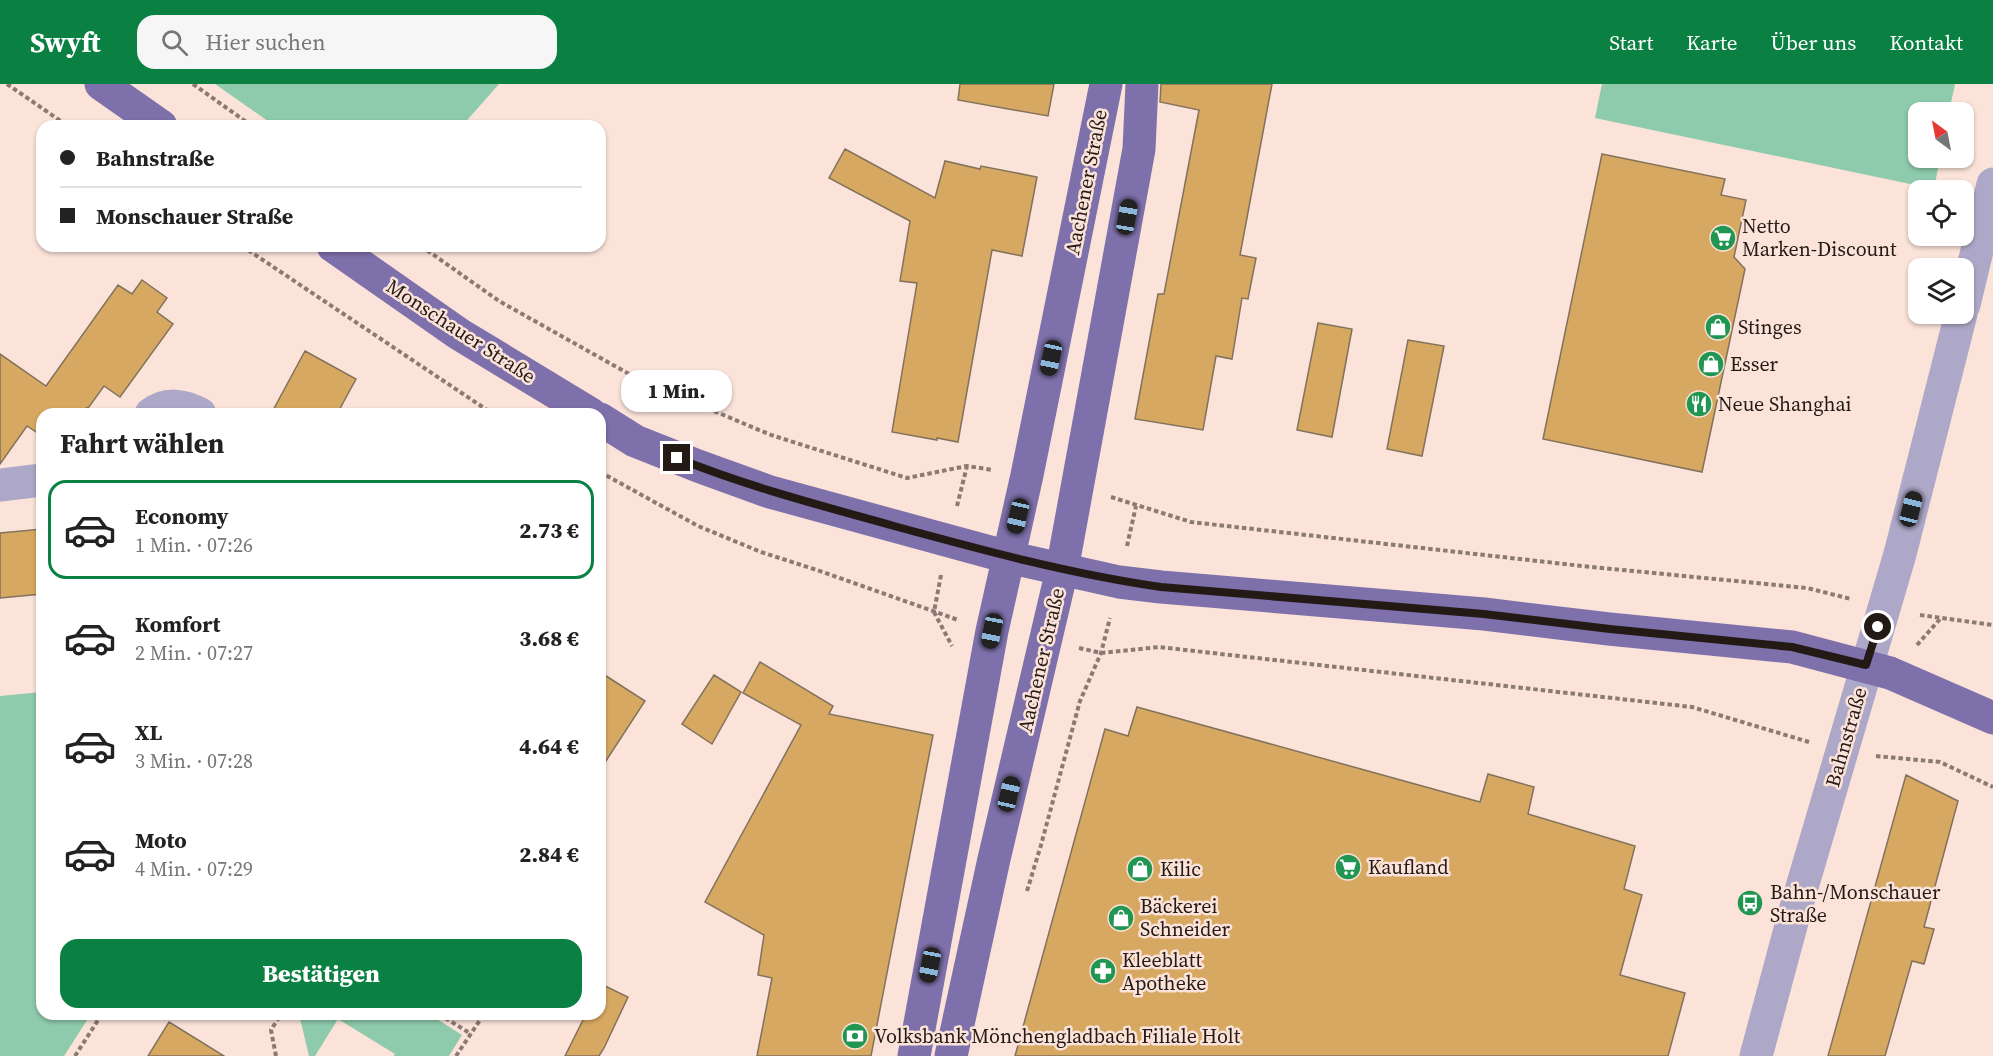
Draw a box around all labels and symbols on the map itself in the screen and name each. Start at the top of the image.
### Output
north arrow [1908,102,1974,168]
street label: Aachener Straße [1058,107,1114,257]
car [1115,198,1139,236]
place label: Netto Marken-Discount [1742,212,1897,263]
supermarket icon: Netto Marken-Discount [1708,223,1738,253]
street label: Monschauer Straße [381,272,541,390]
shop icon: Stinges [1703,312,1733,342]
place label: Stinges [1738,313,1802,341]
car [1038,339,1064,377]
shop icon: Esser [1696,349,1726,379]
place label: Esser [1730,350,1779,378]
callout: 1 Min. [622,371,732,413]
restaurant icon: Neue Shanghai [1684,389,1714,419]
place label: Neue Shanghai [1718,390,1852,418]
route end [663,444,690,471]
car [1898,489,1924,529]
car [1005,496,1031,536]
street label: Aachener Straße [1011,585,1071,735]
car [980,612,1004,650]
route start [1864,613,1891,640]
street label: Bahnstraße [1818,684,1874,790]
car [996,774,1022,814]
supermarket icon: Kaufland [1333,852,1363,882]
place label: Kaufland [1368,853,1449,881]
shop icon: Kilic [1125,854,1155,884]
place label: Kilic [1160,855,1201,883]
place label: Bahn-/Monschauer Straße [1770,878,1941,929]
bus stop icon: Bahn-/Monschauer Straße [1735,888,1765,918]
place label: Bäckerei Schneider [1140,892,1231,943]
shop icon: Bäckerei Schneider [1106,903,1136,933]
car [918,946,942,984]
place label: Kleeblatt Apotheke [1122,946,1206,997]
pharmacy icon: Kleeblatt Apotheke [1088,956,1118,986]
bank icon: Volksbank Mönchengladbach Filiale Holt [840,1021,870,1051]
place label: Volksbank Mönchengladbach Filiale Holt [874,1022,1241,1050]

